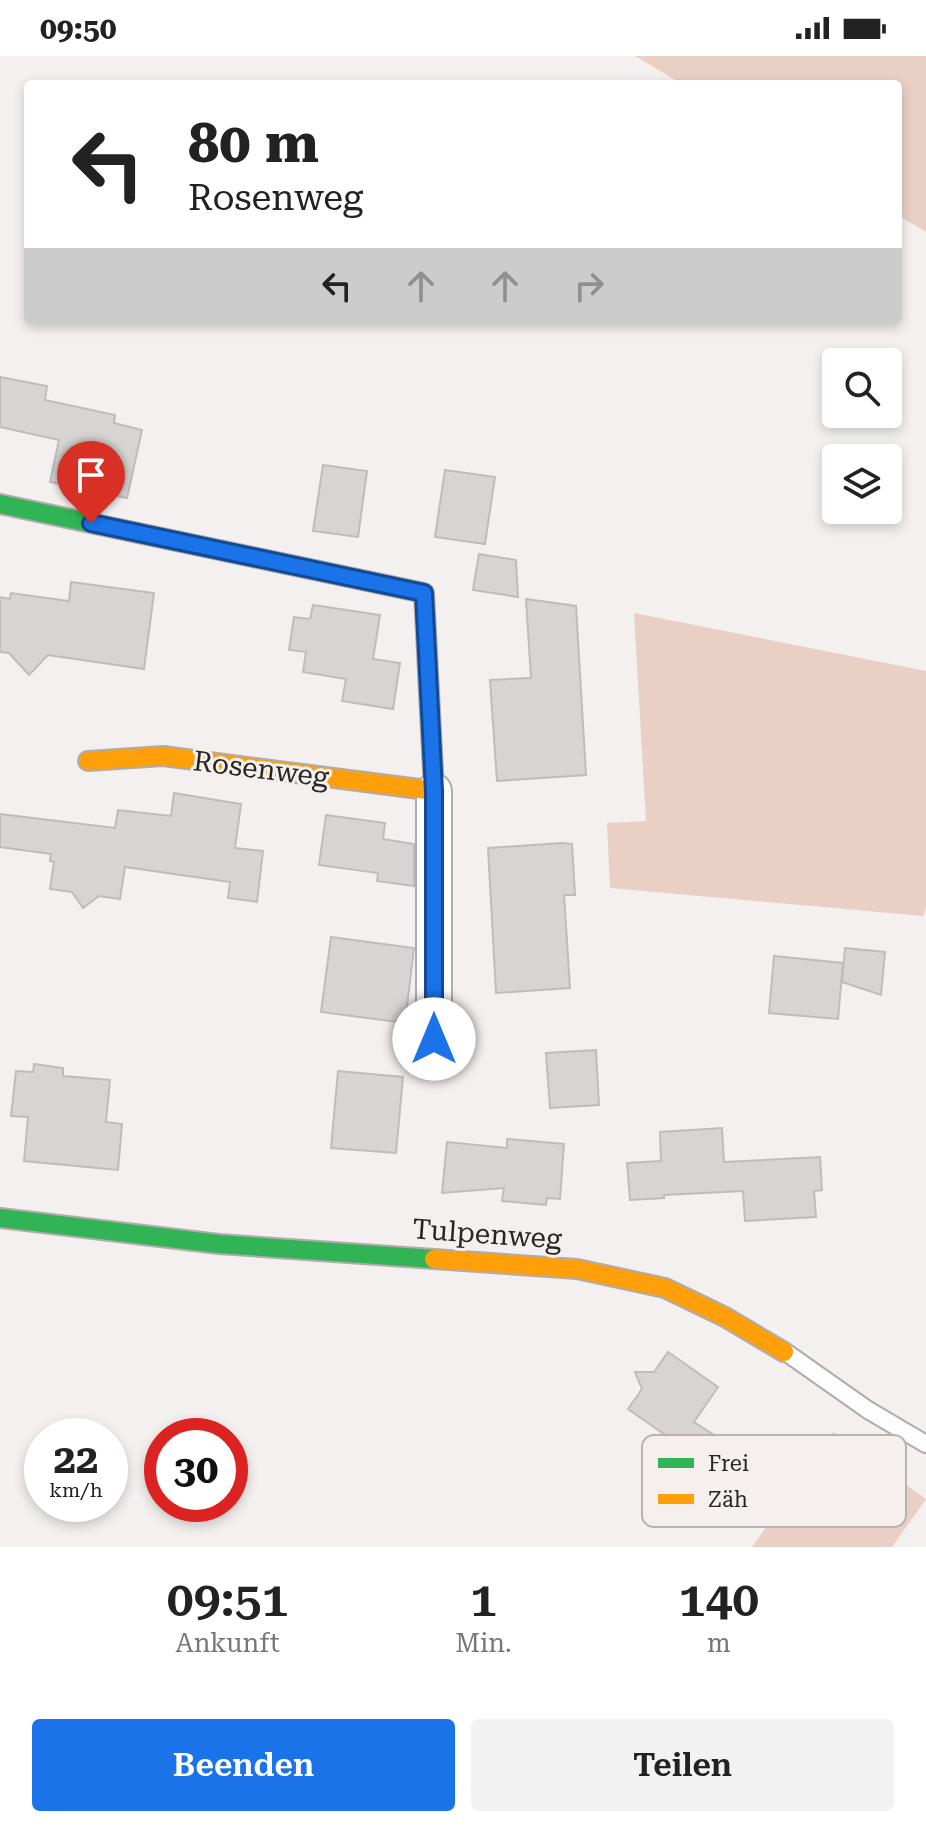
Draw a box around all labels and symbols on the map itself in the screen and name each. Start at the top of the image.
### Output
pin [57,441,125,523]
street label: Rosenweg [191,744,331,794]
position arrow [392,997,476,1081]
street label: Tulpenweg [411,1212,563,1256]
speed limit sign: 30 [144,1418,248,1522]
legend [642,1435,906,1527]
text: Frei [708,1451,749,1476]
text: Zäh [708,1487,748,1512]

